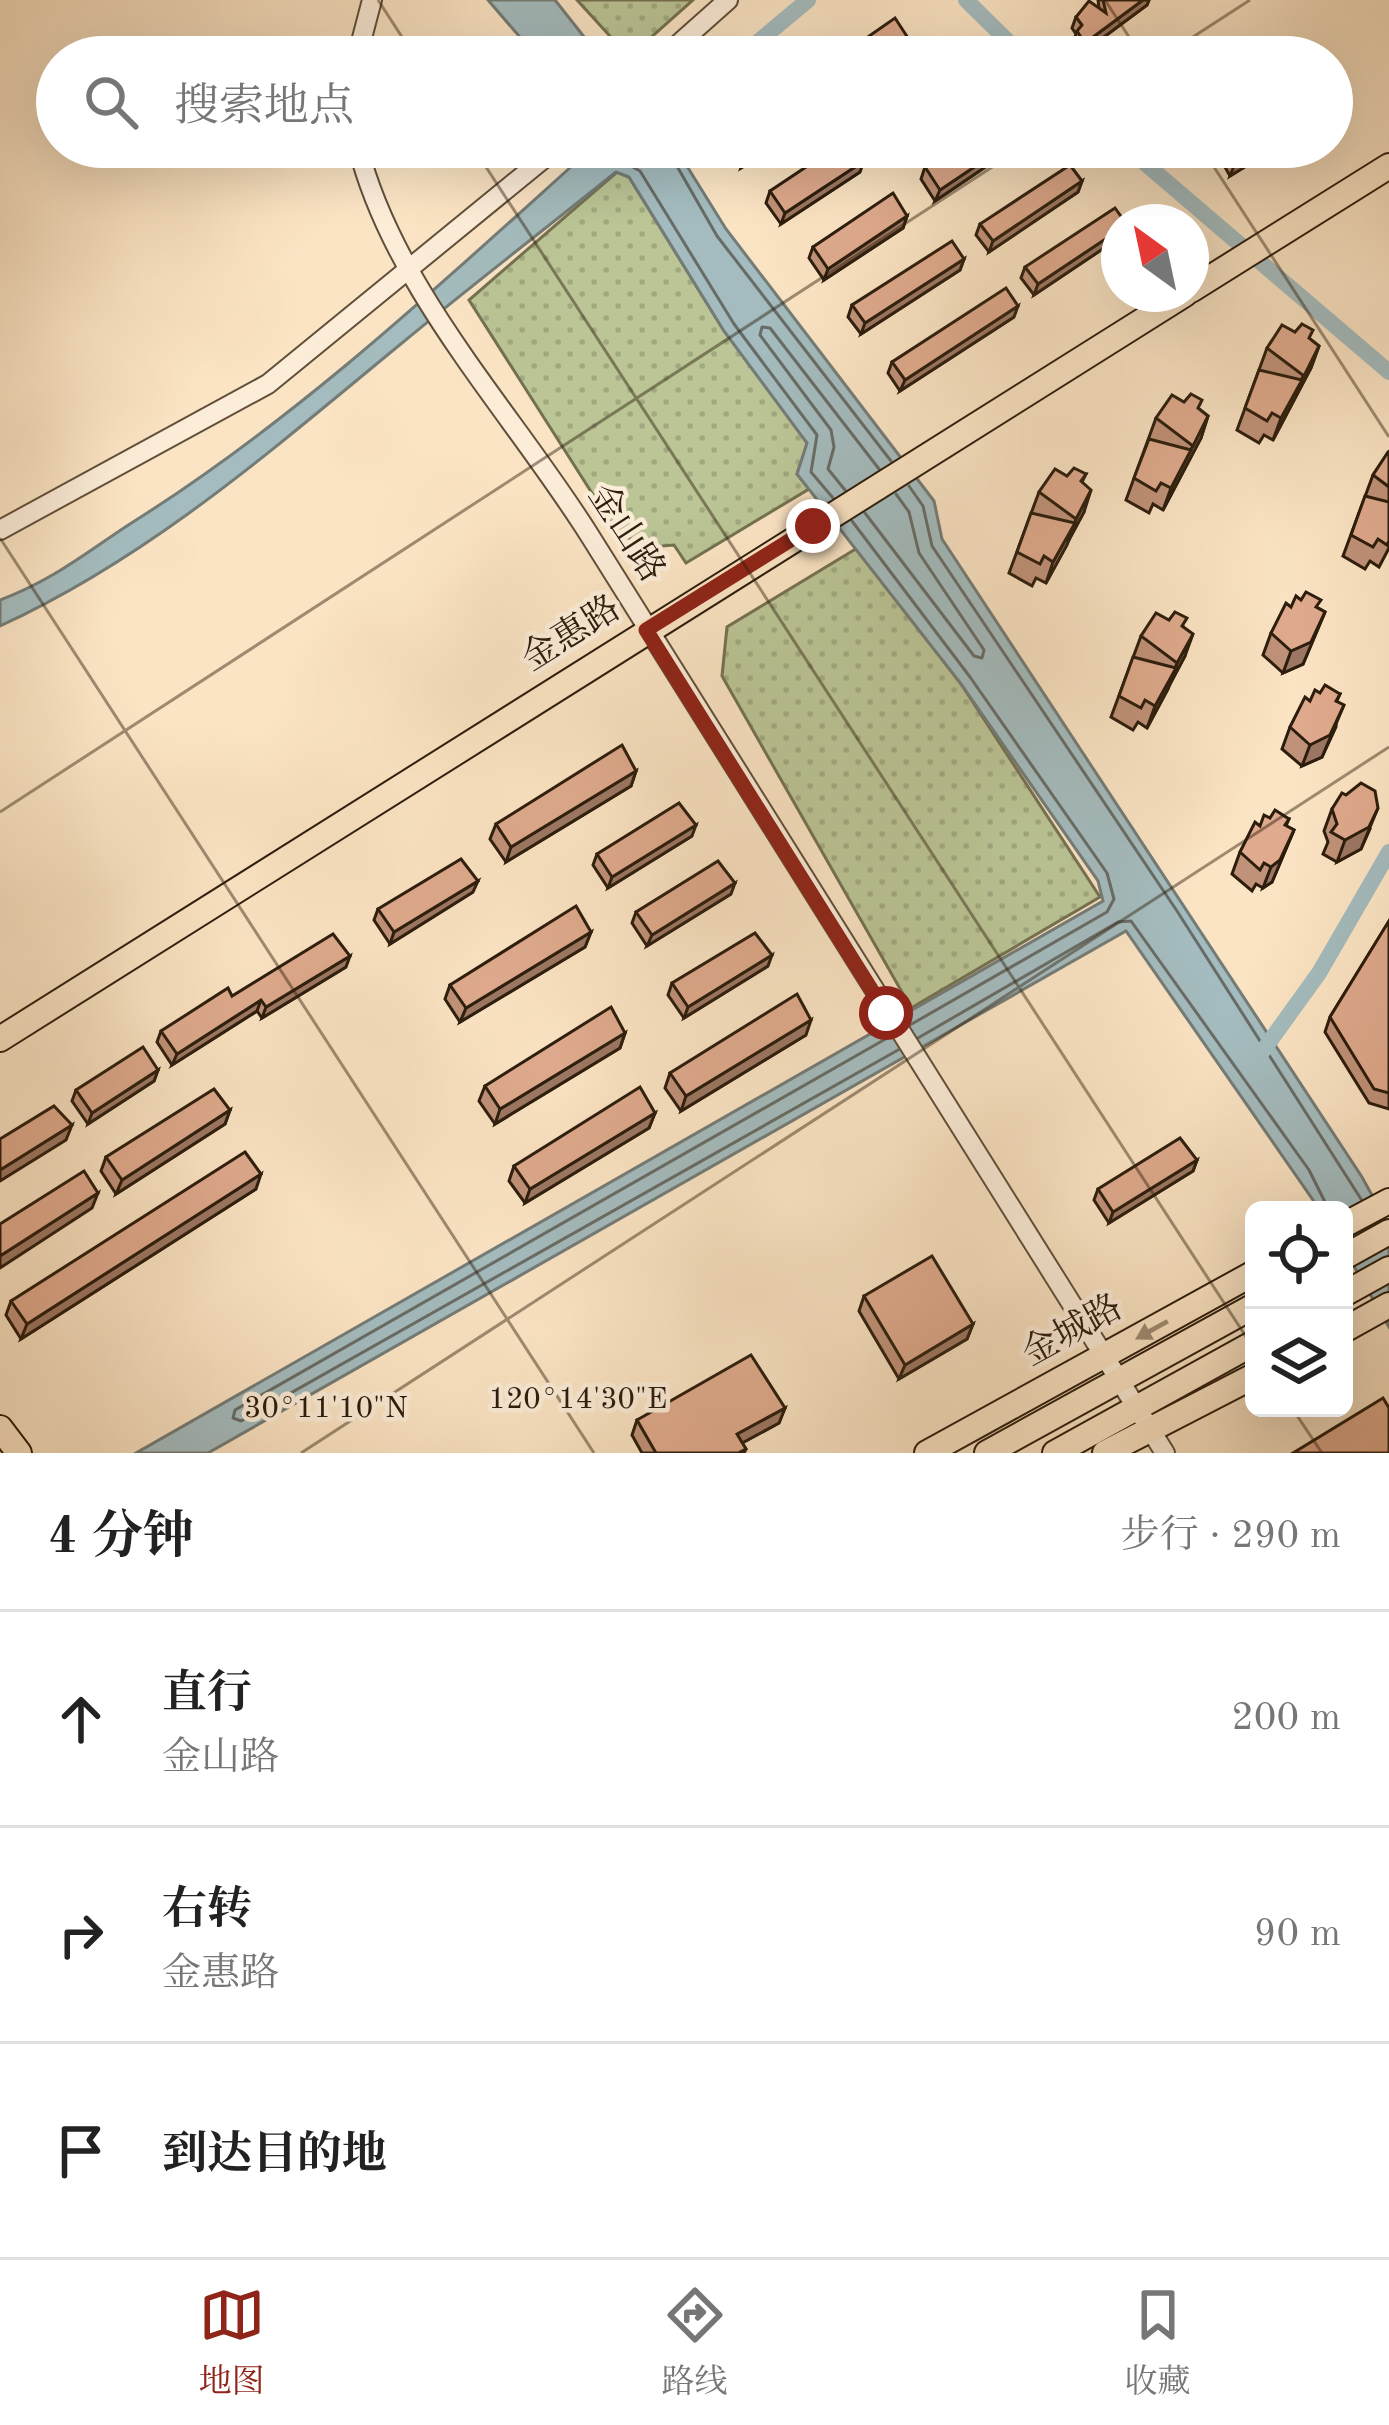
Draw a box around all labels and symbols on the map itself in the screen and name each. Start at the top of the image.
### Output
north arrow [1101,204,1209,312]
street label: 金山路 [580,477,673,589]
route end [786,499,840,553]
street label: 金惠路 [515,588,627,679]
route start [859,986,913,1040]
street label: 金城路 [1015,1287,1129,1374]
one-way arrow [1135,1318,1168,1339]
text: 120°14'30"E [489,1385,667,1415]
text: 30°11'10"N [244,1394,408,1424]

